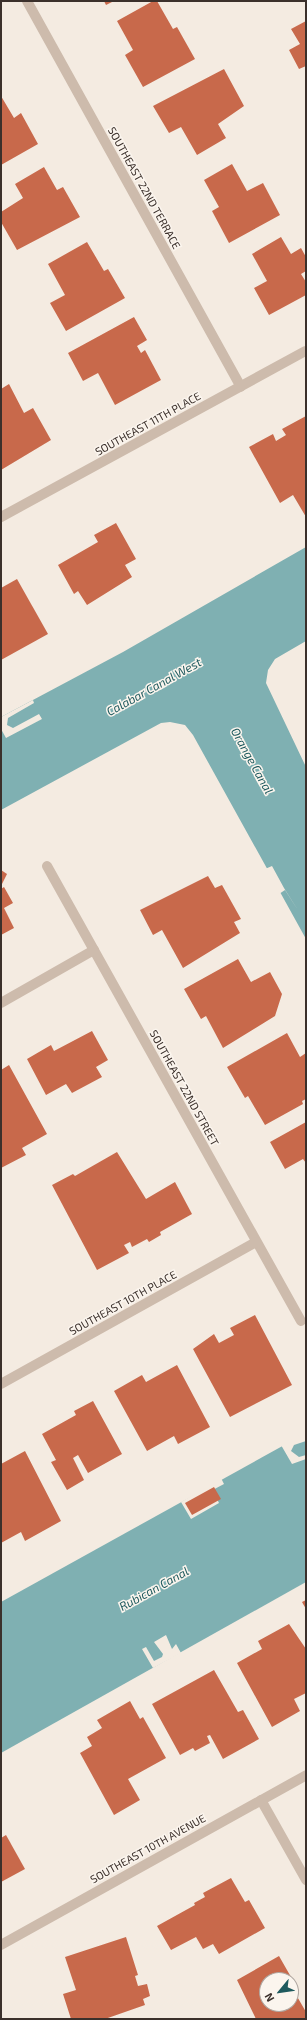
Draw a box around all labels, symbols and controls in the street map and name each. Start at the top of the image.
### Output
street label: SOUTHEAST 22ND TERRACE [105,125,183,251]
street label: SOUTHEAST 11TH PLACE [93,389,203,459]
water label: Calabar Canal West [104,655,204,719]
water label: Orange Canal [228,725,276,797]
street label: SOUTHEAST 22ND STREET [147,1028,221,1148]
street label: SOUTHEAST 10TH PLACE [67,1268,179,1338]
water label: Rubican Canal [117,1564,191,1614]
street label: SOUTHEAST 10TH AVENUE [88,1812,208,1886]
north arrow [259,1972,299,2012]
text: N [261,1991,277,2004]

